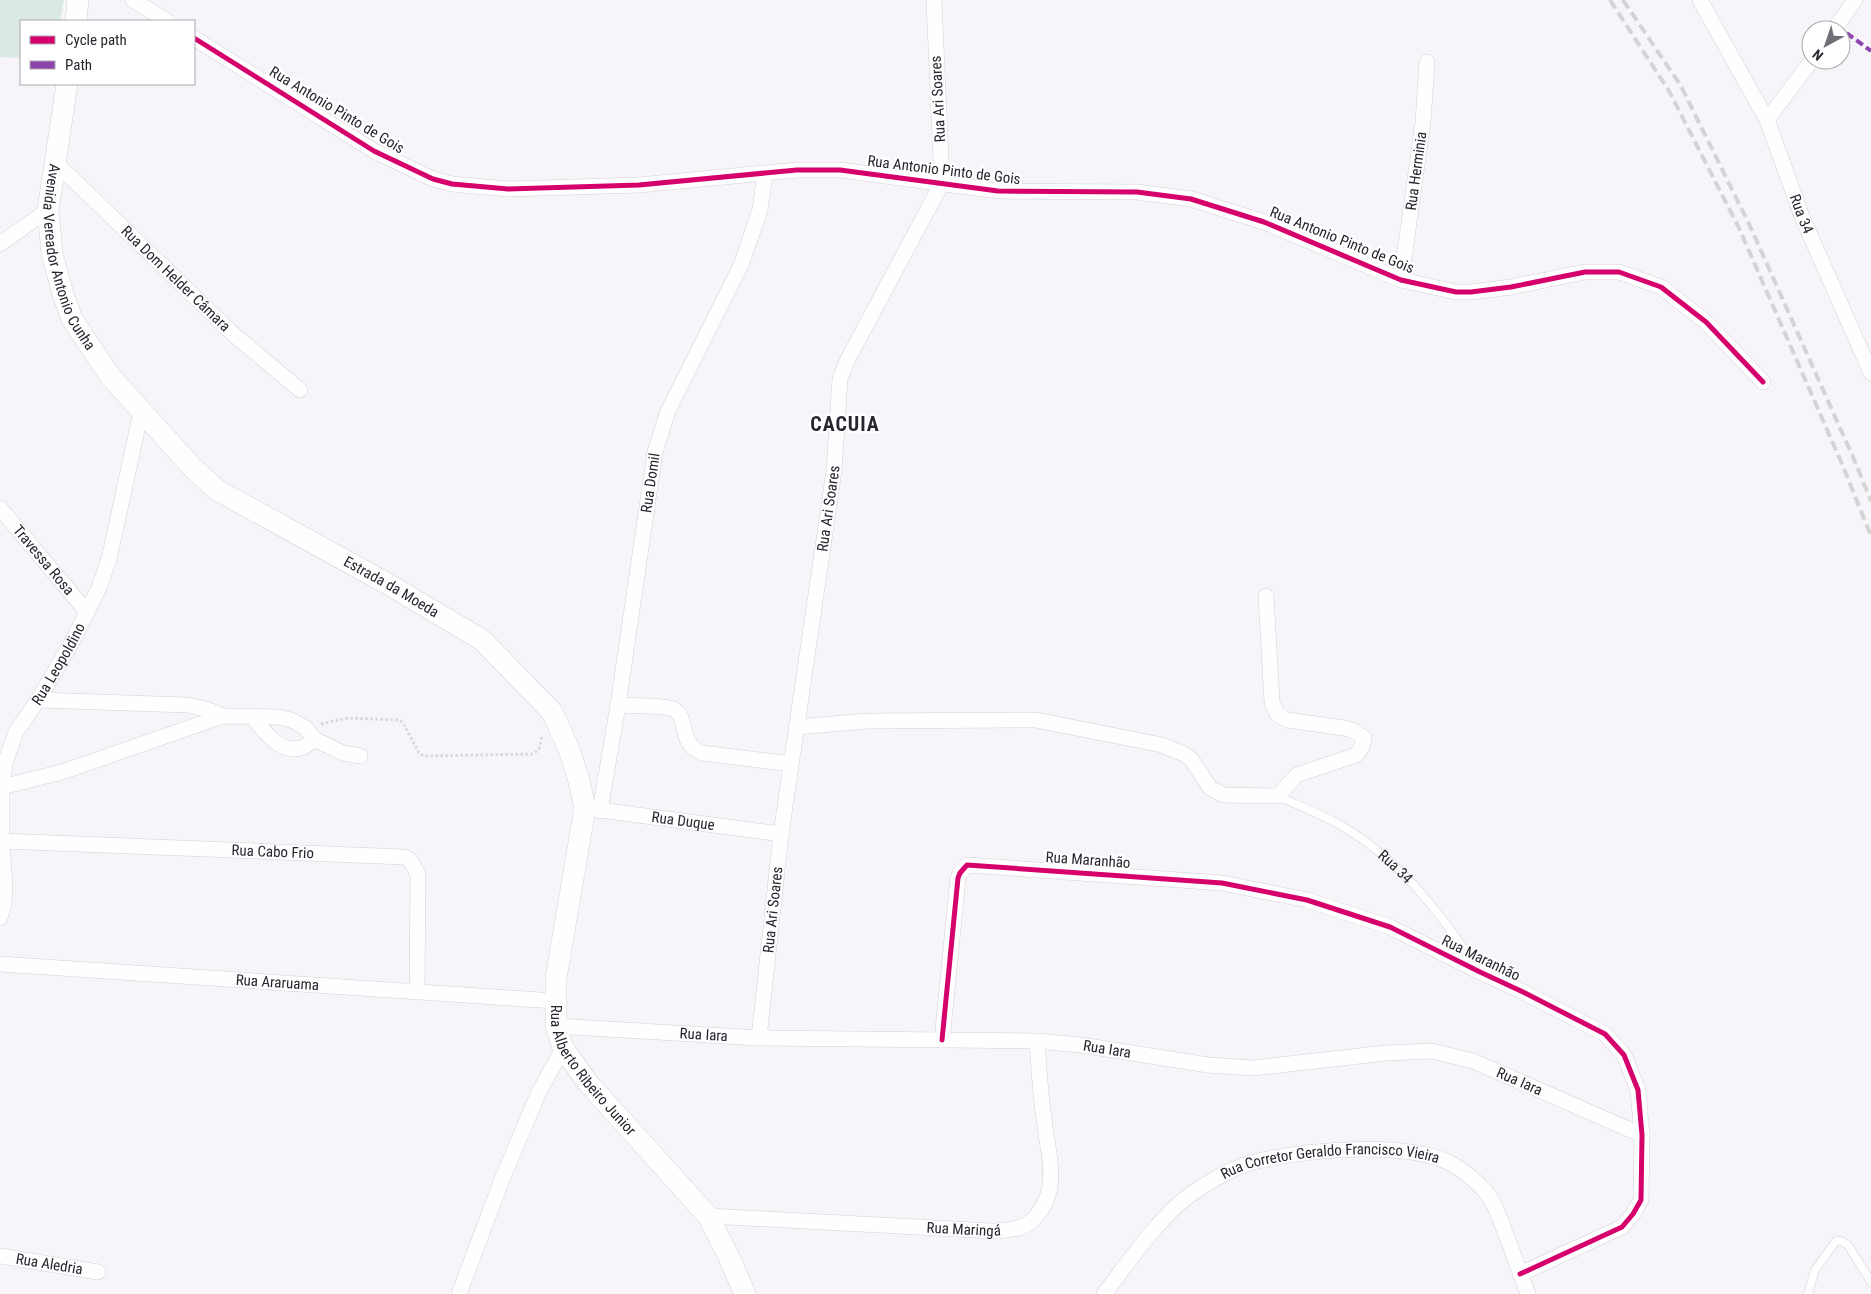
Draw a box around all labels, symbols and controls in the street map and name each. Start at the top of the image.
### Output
legend [20,20,195,85]
north arrow [1801,20,1851,70]
text: Cycle path [65,31,127,49]
text: N [1809,46,1826,64]
street label: Rua Ari Soares [927,55,949,143]
text: Path [65,56,92,74]
street label: Rua Antonio Pinto de Gois [266,63,408,157]
street label: Rua Herminia [1402,130,1431,212]
street label: Rua Antonio Pinto de Gois [866,152,1022,188]
street label: Avenida Vereador Antonio Cunha [39,163,99,353]
street label: Rua 34 [1786,192,1817,236]
street label: Rua Antonio Pinto de Gois [1267,203,1417,277]
street label: Rua Dom Helder Câmara [118,222,234,335]
district label: CACUIA [810,412,880,436]
street label: Rua Domil [637,452,664,514]
street label: Rua Ari Soares [813,465,843,553]
street label: Travessa Rosa [9,521,78,599]
street label: Estrada da Moeda [341,552,442,621]
street label: Rua Leopoldino [28,620,89,709]
street label: Rua Duque [651,808,716,834]
street label: Rua Cabo Frio [231,841,314,862]
street label: Rua 34 [1374,846,1416,887]
street label: Rua Maranhão [1045,848,1131,872]
street label: Rua Ari Soares [759,865,786,954]
street label: Rua Maranhão [1439,931,1523,985]
street label: Rua Araruama [235,971,320,994]
street label: Rua Alberto Ribeiro Junior [547,1005,640,1139]
street label: Rua Iara [679,1024,728,1045]
street label: Rua Iara [1082,1036,1132,1062]
street label: Rua Iara [1494,1063,1545,1099]
street label: Rua Corretor Geraldo Francisco Vieira [1218,1140,1442,1183]
street label: Rua Maringá [926,1219,1001,1240]
street label: Rua Aledria [14,1250,84,1278]

